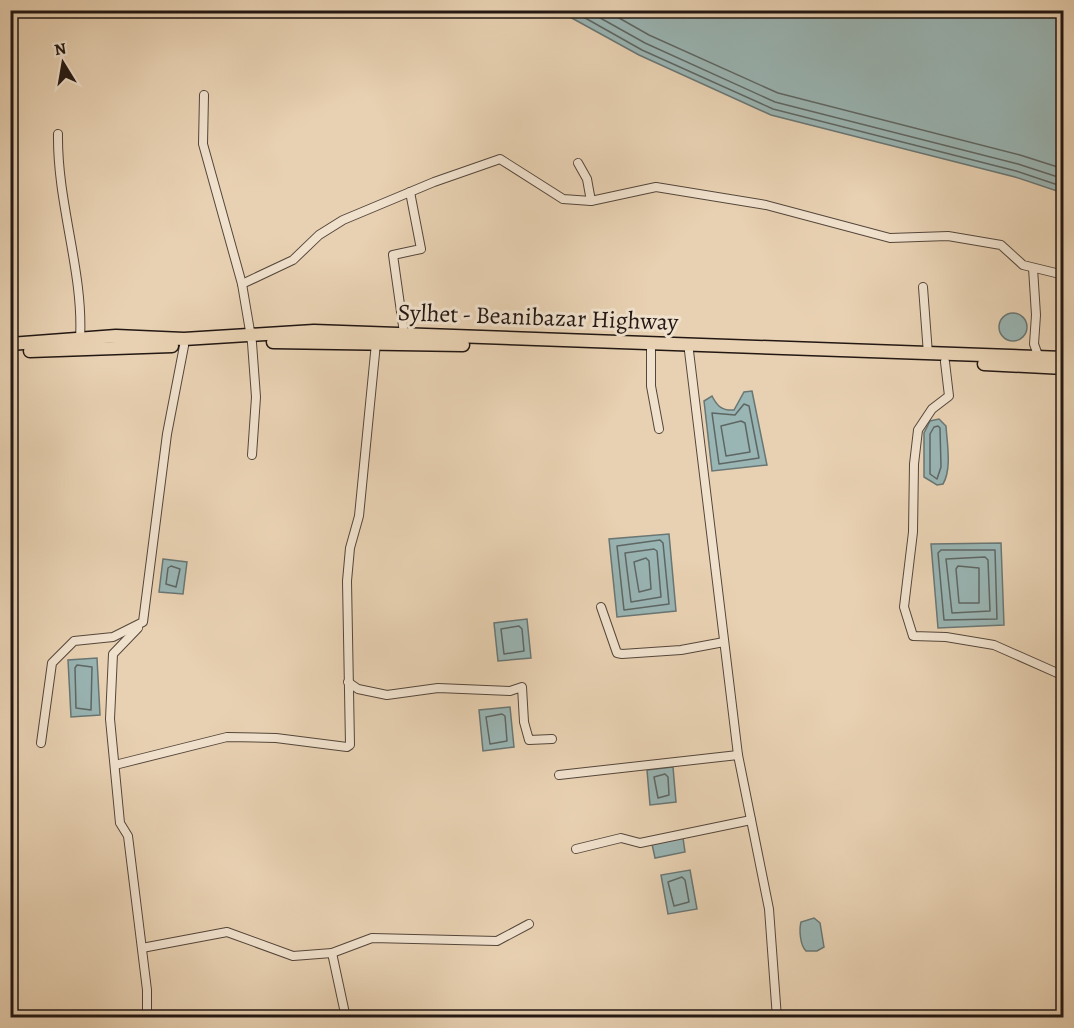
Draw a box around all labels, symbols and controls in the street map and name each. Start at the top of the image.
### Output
north arrow [33,33,93,93]
text: N [53,37,68,61]
street label: Sylhet - Beanibazar Highway [397,296,679,338]

